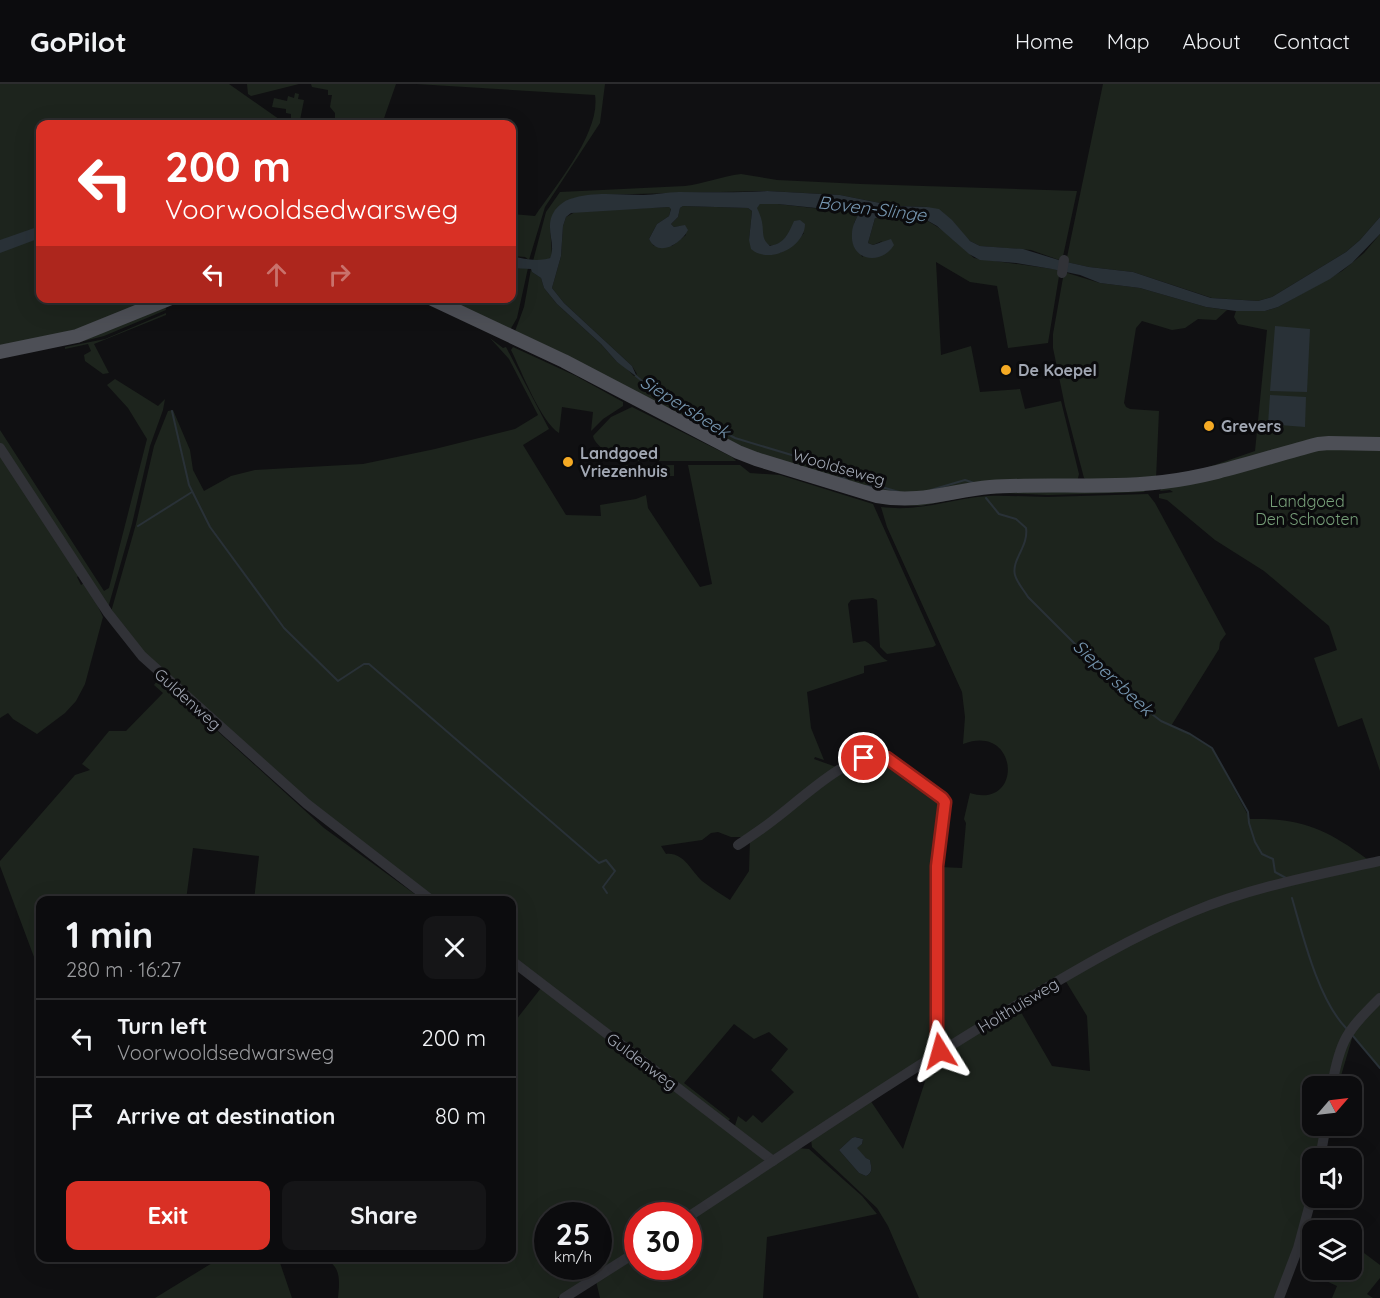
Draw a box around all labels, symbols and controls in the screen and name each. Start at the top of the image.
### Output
text: GoPilot [30,24,127,59]
text: Home [1015,28,1074,54]
text: Map [1107,28,1150,54]
text: About [1183,28,1241,54]
text: Contact [1274,28,1350,54]
text: 200 m [165,140,291,193]
icon: left [66,144,144,222]
water label: Boven-Slinge [817,190,928,227]
text: Voorwooldsedwarsweg [165,192,458,226]
icon: left [197,258,230,291]
icon: ahead [260,258,293,291]
icon: right [323,258,356,291]
place label: De Koepel [1018,360,1097,380]
marker: De Koepel [999,363,1013,377]
water label: Siepersbeek [636,370,736,444]
place label: Grevers [1221,416,1281,436]
marker: Grevers [1202,419,1216,433]
place label: Landgoed Vriezenhuis [580,443,668,481]
street label: Wooldseweg [790,444,888,490]
marker: Landgoed Vriezenhuis [561,455,575,469]
park label: Landgoed Den Schooten [1255,491,1359,529]
water label: Siepersbeek [1068,635,1159,722]
street label: Guldenweg [151,664,225,734]
pin [838,732,889,783]
icon: arrive [847,741,880,774]
text: 1 min [66,912,153,957]
button: close [423,916,486,979]
text: 280 m · 16:27 [66,957,181,982]
street label: Holthuisweg [974,973,1062,1037]
text: Turn left [117,1012,207,1040]
position arrow [908,1019,972,1083]
icon: left [66,1022,99,1055]
text: 200 m [422,1024,486,1052]
street label: Guldenweg [603,1028,681,1094]
text: Voorwooldsedwarsweg [117,1040,334,1065]
north arrow [1302,1076,1362,1136]
map controls [1302,1076,1362,1280]
icon: arrive [66,1100,99,1133]
text: Arrive at destination [117,1102,335,1130]
text: 80 m [435,1102,486,1130]
button: sound [1302,1148,1362,1208]
button: Exit [66,1181,270,1250]
button: Share [282,1181,486,1250]
speed limit sign: 30 [624,1202,702,1280]
text: 25 [556,1215,590,1253]
button: layers [1302,1220,1362,1280]
text: km/h [554,1247,592,1266]

